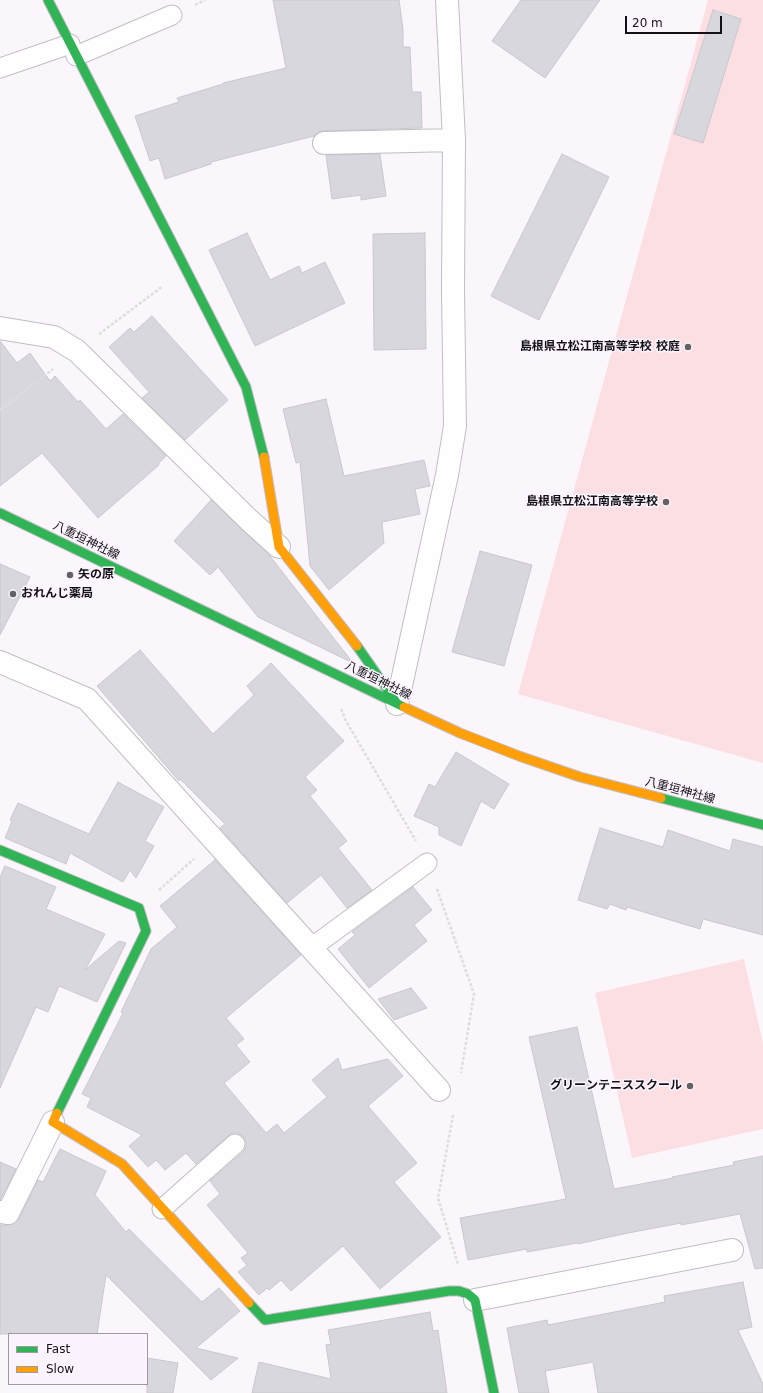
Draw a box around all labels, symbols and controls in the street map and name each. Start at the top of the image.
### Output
scale bar [627,8,724,34]
text: 20 m [632,16,663,30]
place label: 島根県立松江南高等学校 校庭 [520,340,680,354]
marker: 島根県立松江南高等学校 校庭 [683,342,693,352]
place label: 島根県立松江南高等学校 [526,495,658,509]
marker: 島根県立松江南高等学校 [661,497,671,507]
street label: 八重垣神社線 [50,519,122,563]
place label: 矢の原 [78,568,114,582]
marker: 矢の原 [65,570,75,580]
place label: おれんじ薬局 [21,587,93,601]
marker: おれんじ薬局 [8,589,18,599]
street label: 八重垣神社線 [342,659,414,703]
street label: 八重垣神社線 [643,775,717,807]
place label: グリーンテニススクール [550,1079,682,1093]
marker: グリーンテニススクール [685,1081,695,1091]
legend [8,1333,148,1385]
text: Fast [46,1342,70,1356]
text: Slow [46,1362,74,1376]

